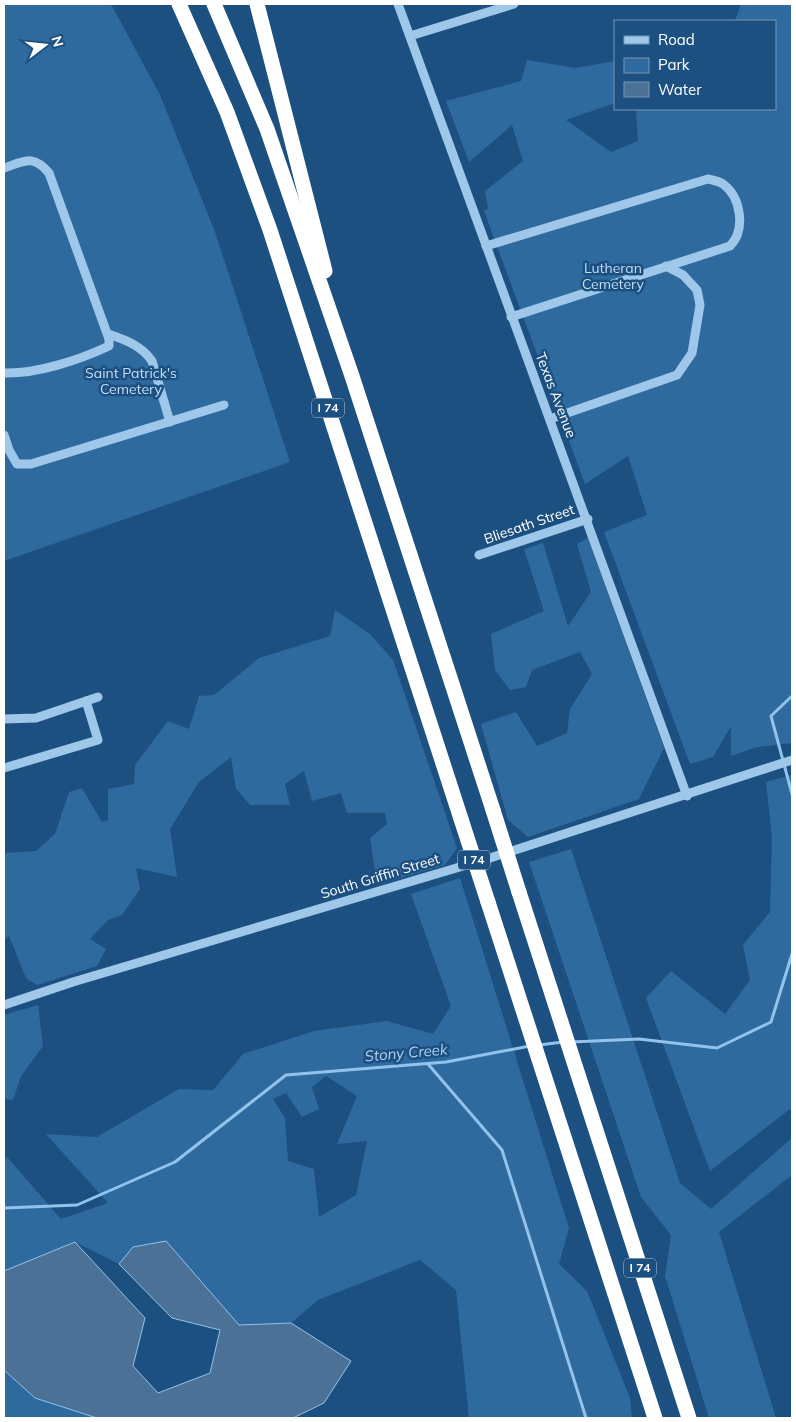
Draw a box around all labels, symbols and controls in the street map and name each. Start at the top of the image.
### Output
north arrow [20,20,70,70]
legend [614,20,776,110]
text: Road [658,30,695,49]
text: N [47,34,68,49]
text: Park [658,55,690,74]
text: Water [658,80,702,99]
park label: Lutheran Cemetery [582,259,645,293]
street label: Texas Avenue [531,350,581,440]
park label: Saint Patrick's Cemetery [85,364,177,398]
road number: I 74 [312,398,344,418]
street label: Bliesath Street [481,500,577,548]
street label: South Griffin Street [318,849,442,903]
road number: I 74 [458,850,490,870]
water label: Stony Creek [364,1039,450,1066]
road number: I 74 [624,1258,656,1278]

